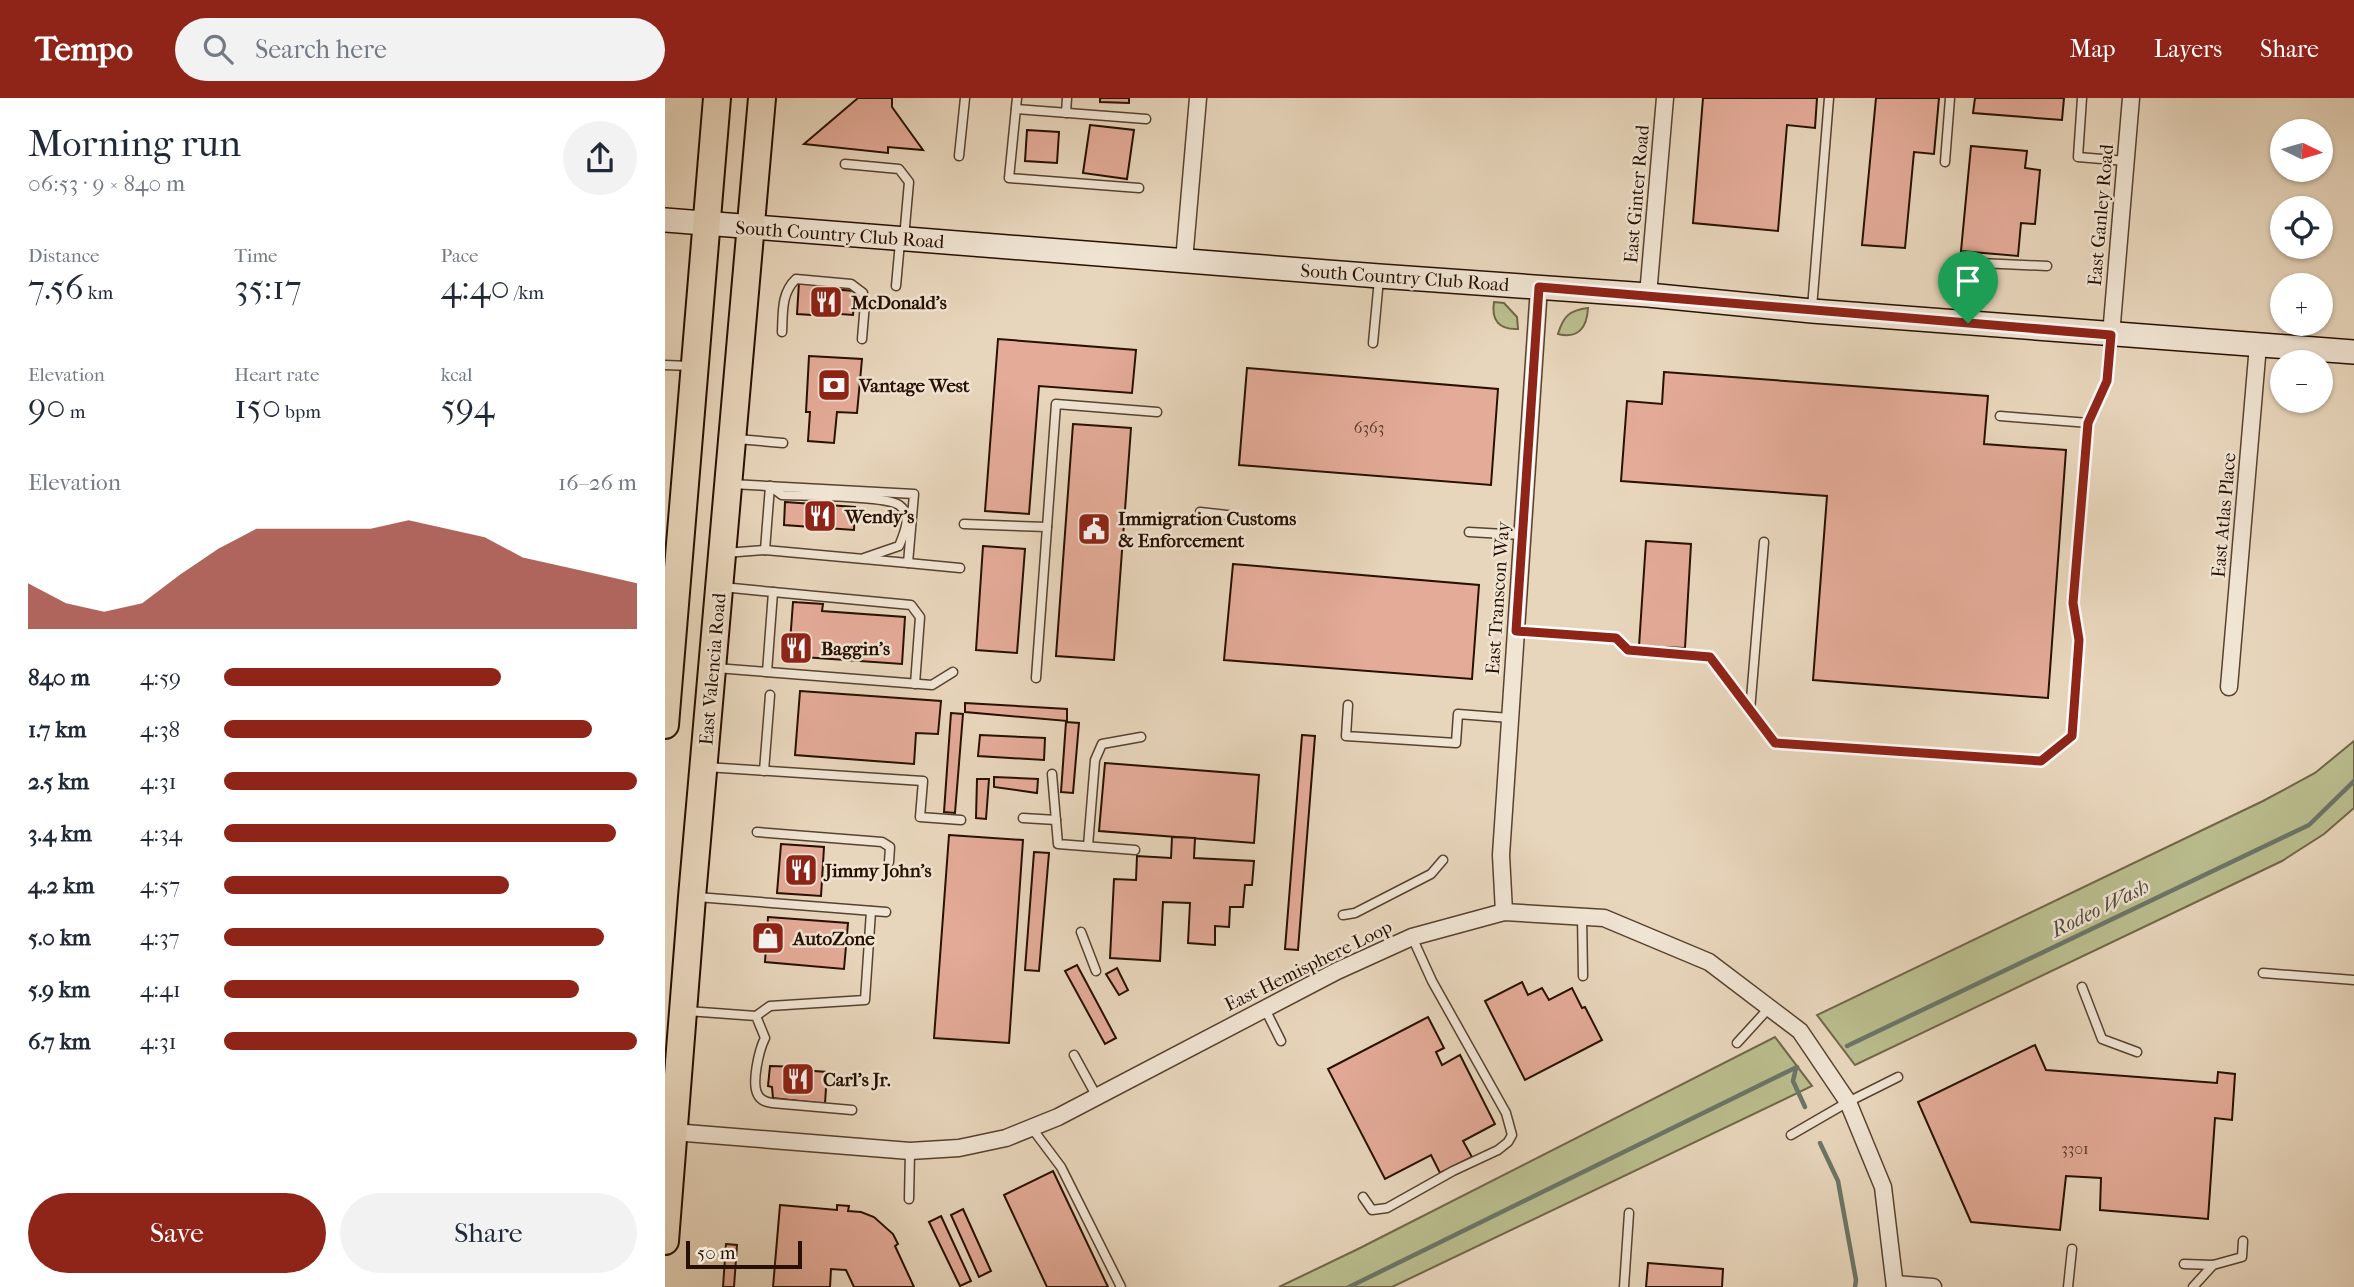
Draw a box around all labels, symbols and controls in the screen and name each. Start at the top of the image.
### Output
search box [175,18,665,81]
text: Tempo [35,30,133,69]
icon: search [199,30,237,68]
text: Search here [255,34,387,65]
text: Map [2070,35,2116,63]
text: Layers [2154,35,2222,63]
text: Share [2260,35,2319,63]
north arrow [2270,119,2333,182]
map controls [2270,119,2333,413]
text: Morning run [28,121,241,166]
button: share [563,121,637,195]
street label: East Ginter Road [1620,123,1654,264]
street label: East Ganley Road [2084,143,2118,287]
text: 06:53 · 9 × 840 m [28,170,185,197]
button: locate [2270,196,2333,259]
street label: South Country Club Road [735,217,946,253]
text: Distance [28,245,99,267]
text: Time [234,245,278,267]
text: Pace [441,245,479,267]
pin [1938,251,1998,323]
street label: South Country Club Road [1300,260,1511,296]
icon: arrive [1949,262,1987,300]
text: 7.56 [28,267,84,308]
text: 35:17 [234,267,302,308]
text: 4:40 [441,267,510,308]
button: + [2270,273,2333,336]
text: km [84,282,113,304]
text: /km [510,282,544,304]
restaurant icon: McDonald's [807,283,845,321]
place label: McDonald's [850,292,947,314]
button: − [2270,350,2333,413]
text: Elevation [28,364,105,386]
text: Heart rate [234,364,319,386]
text: kcal [441,364,473,386]
bank icon: Vantage West [815,366,853,404]
place label: Vantage West [858,375,970,397]
text: 90 [28,386,66,427]
text: 150 [234,386,281,427]
text: 594 [441,386,495,427]
text: m [66,401,86,423]
text: bpm [281,401,321,423]
house number: 6363 [1354,418,1384,437]
street label: East Atlas Place [2208,452,2240,579]
text: Elevation [28,469,121,496]
text: 16–26 m [558,469,637,496]
restaurant icon: Wendy's [801,497,839,535]
place label: Wendy's [844,506,914,528]
place label: Immigration Customs & Enforcement [1118,508,1296,552]
public building icon: Immigration Customs & Enforcement [1075,510,1113,548]
street label: East Transcon Way [1482,520,1514,675]
street label: East Valencia Road [695,591,731,746]
restaurant icon: Baggin's [777,629,815,667]
place label: Baggin's [821,638,890,660]
text: 840 m [28,664,90,691]
text: 4:59 [140,664,181,691]
text: 1.7 km [28,716,86,743]
text: 4:38 [140,716,180,743]
text: 2.5 km [28,768,89,795]
text: 4:31 [140,768,177,795]
text: 3.4 km [28,820,92,847]
text: 4:34 [140,820,182,847]
restaurant icon: Jimmy John's [782,851,820,889]
place label: Jimmy John's [823,860,932,882]
text: 4.2 km [28,872,94,899]
text: 4:57 [140,872,180,899]
water label: Rodeo Wash [2045,874,2153,943]
street label: East Hemisphere Loop [1221,916,1396,1016]
shop icon: AutoZone [749,919,787,957]
text: 5.0 km [28,924,91,951]
text: 4:37 [140,924,180,951]
place label: AutoZone [792,928,875,950]
text: 5.9 km [28,976,90,1003]
text: 4:41 [140,976,181,1003]
text: 6.7 km [28,1028,91,1055]
text: 4:31 [140,1028,177,1055]
restaurant icon: Carl's Jr. [779,1060,817,1098]
place label: Carl's Jr. [823,1069,891,1091]
house number: 3301 [2061,1139,2089,1158]
button: Save [28,1193,326,1273]
button: Share [340,1193,637,1273]
scale bar [686,1238,801,1270]
text: 50 m [697,1242,736,1264]

